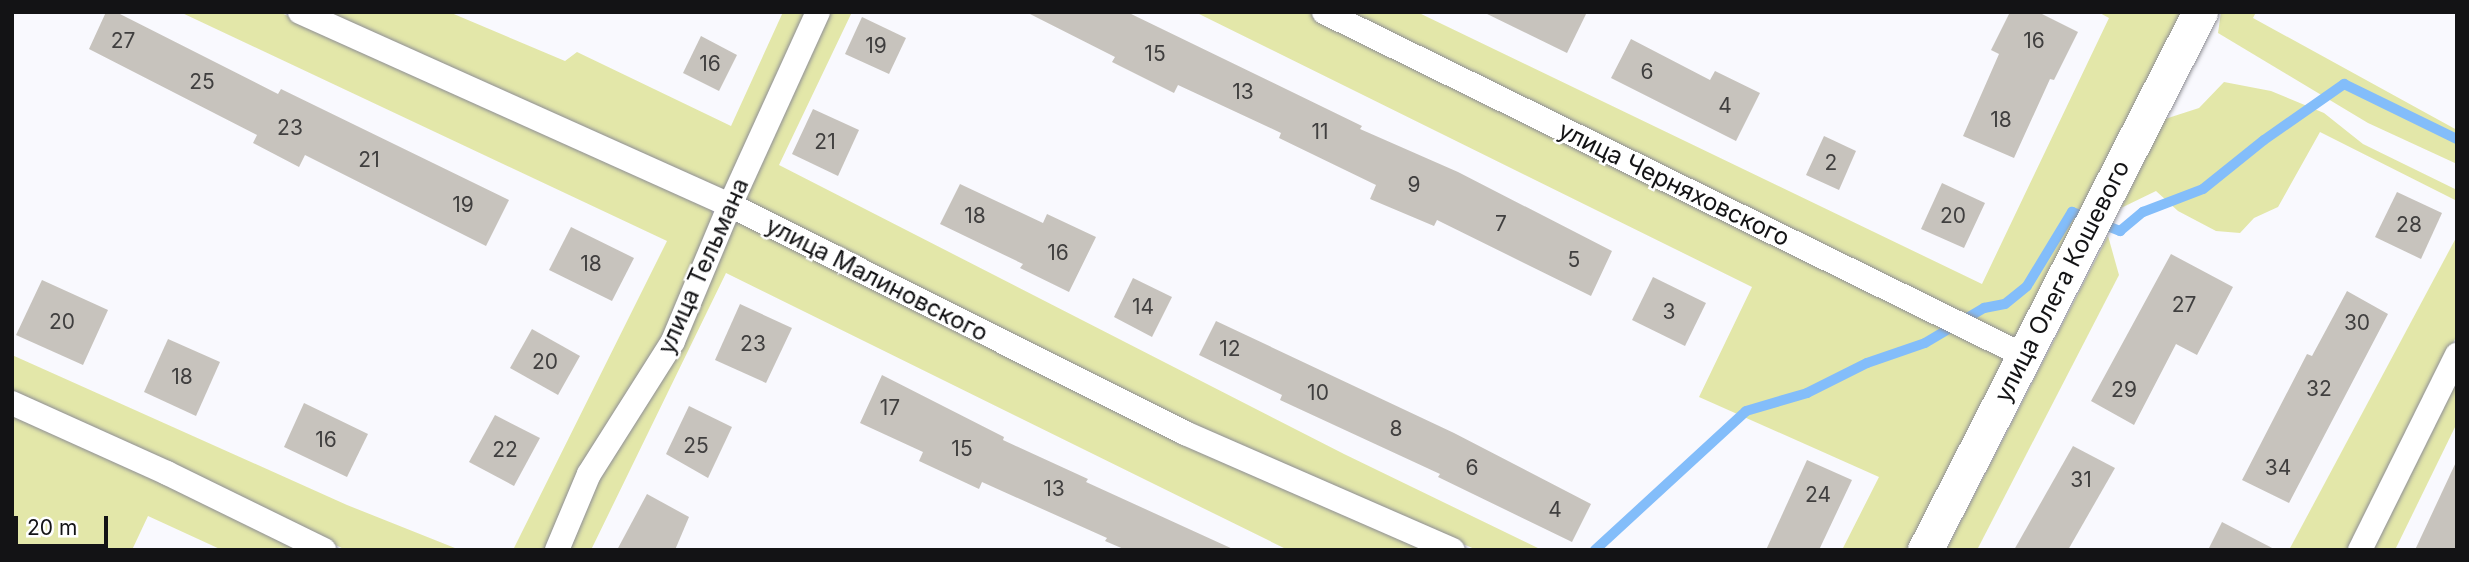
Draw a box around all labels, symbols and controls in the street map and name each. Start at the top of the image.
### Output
house number: 27 [111,28,135,54]
house number: 16 [2023,28,2045,54]
house number: 19 [865,33,887,59]
house number: 15 [1144,41,1166,67]
house number: 16 [699,51,721,77]
house number: 6 [1640,59,1654,85]
house number: 25 [189,69,215,95]
house number: 13 [1232,79,1254,105]
house number: 4 [1718,93,1732,119]
house number: 18 [1990,107,2012,133]
house number: 23 [277,115,303,141]
street label: улица Черняховского [1554,115,1794,253]
house number: 11 [1311,119,1329,145]
house number: 21 [814,129,836,155]
house number: 21 [358,147,380,173]
house number: 2 [1825,150,1837,176]
street label: улица Олега Кошевого [1988,155,2136,407]
house number: 9 [1407,172,1421,198]
street label: улица Тельмана [651,174,755,358]
house number: 19 [452,192,474,218]
house number: 18 [964,203,986,229]
house number: 20 [1940,203,1966,229]
street label: улица Малиновского [761,210,993,348]
house number: 7 [1495,211,1507,237]
house number: 28 [2396,212,2422,238]
house number: 16 [1047,240,1069,266]
house number: 5 [1568,247,1580,273]
house number: 18 [580,251,602,277]
house number: 27 [2172,292,2196,318]
house number: 14 [1132,294,1154,320]
house number: 3 [1663,299,1675,325]
house number: 20 [49,309,75,335]
house number: 30 [2344,310,2370,336]
house number: 23 [740,331,766,357]
house number: 12 [1219,336,1241,362]
house number: 20 [532,349,558,375]
house number: 18 [171,364,193,390]
house number: 32 [2306,376,2332,402]
house number: 29 [2111,377,2137,403]
house number: 10 [1307,380,1329,406]
house number: 17 [880,395,900,421]
house number: 8 [1390,416,1402,442]
house number: 16 [315,427,337,453]
house number: 25 [683,433,709,459]
house number: 15 [951,436,973,462]
house number: 22 [492,437,518,463]
house number: 6 [1465,455,1479,481]
house number: 34 [2265,455,2291,481]
house number: 31 [2070,467,2092,493]
house number: 13 [1043,476,1065,502]
house number: 24 [1805,482,1831,508]
house number: 4 [1548,497,1562,523]
scale bar [18,503,112,546]
text: 20 m [27,515,77,540]

